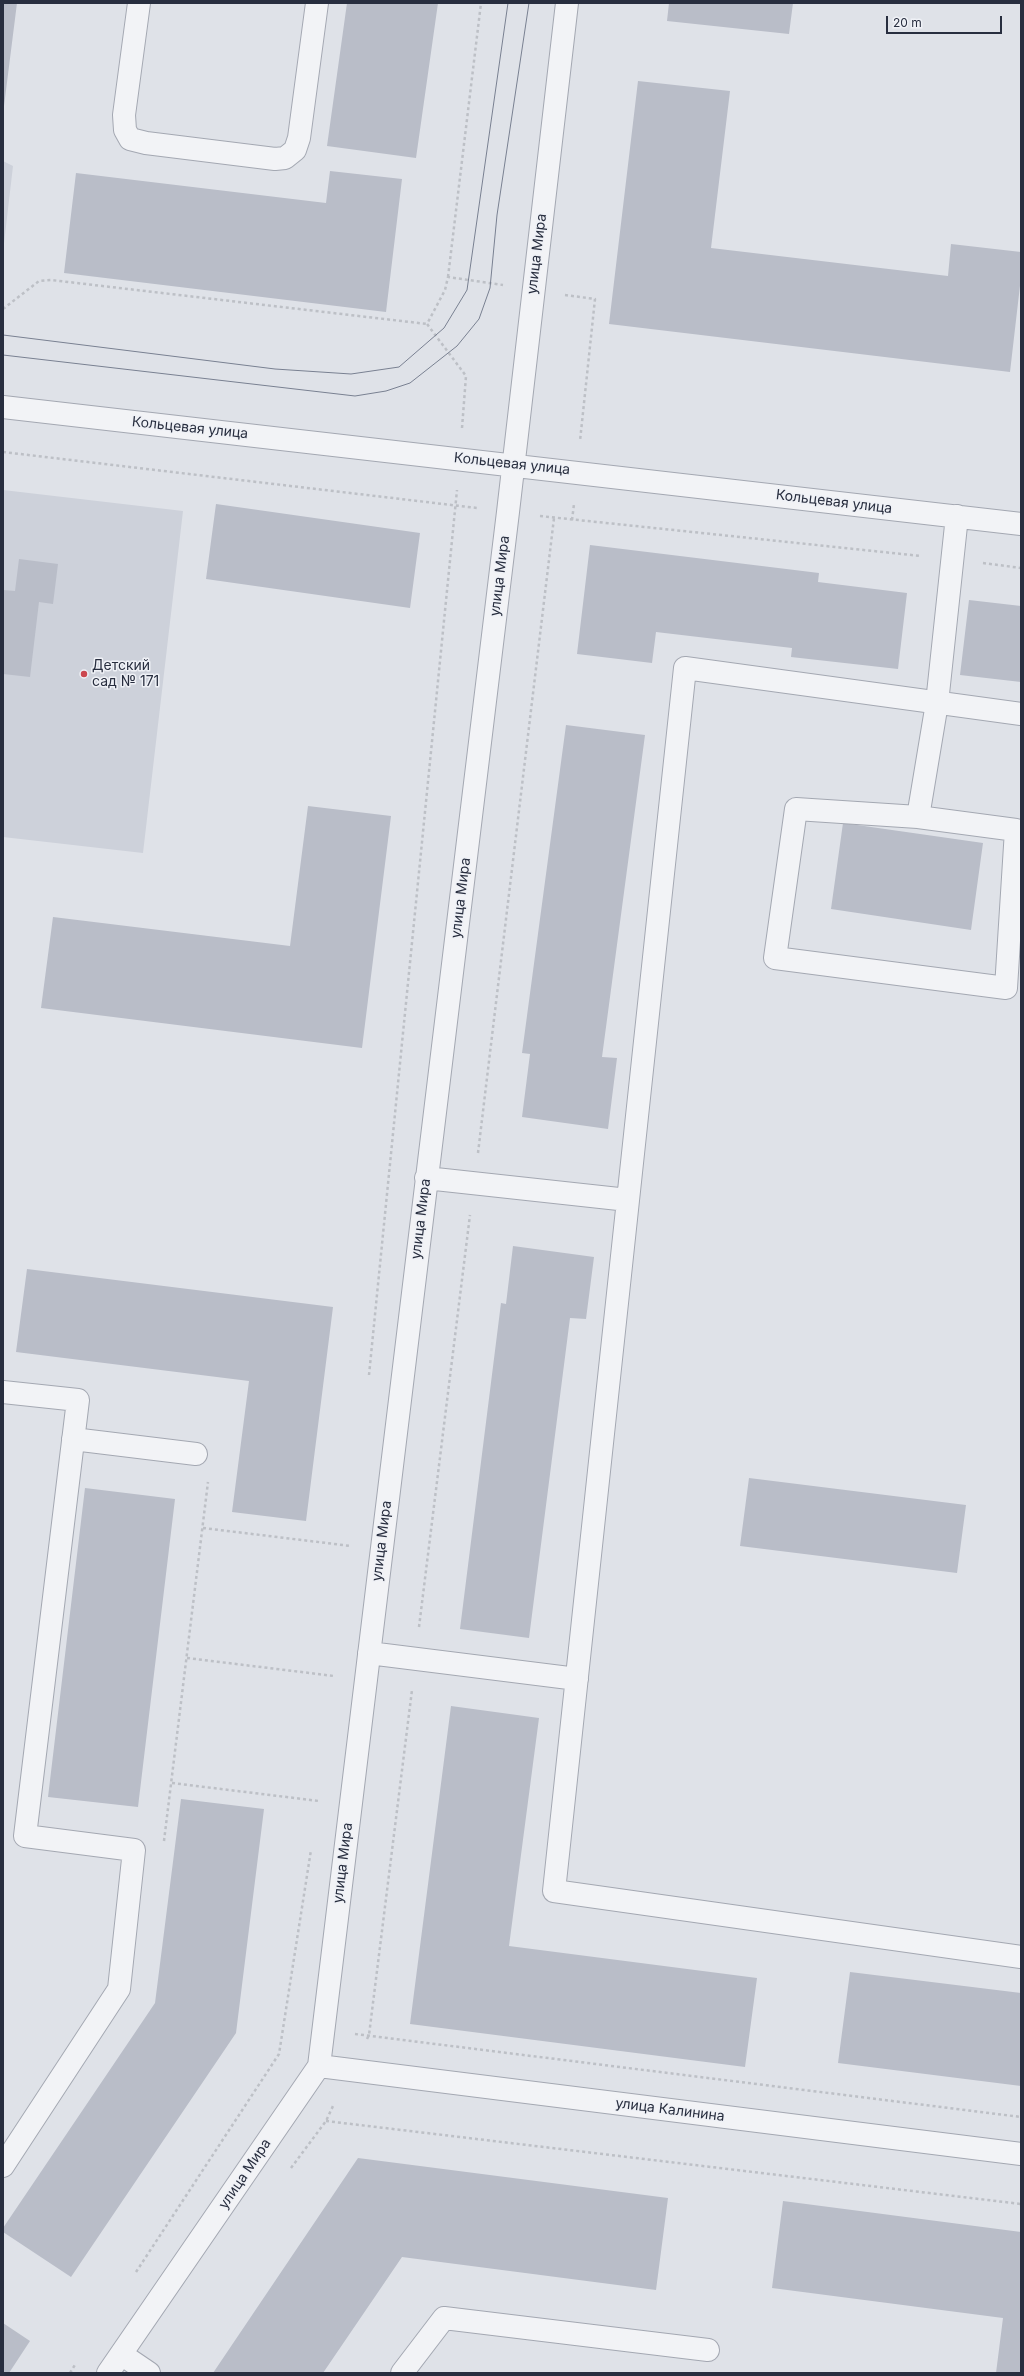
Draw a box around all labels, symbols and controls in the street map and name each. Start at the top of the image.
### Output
scale bar [888,8,1004,34]
text: 20 m [893,15,922,30]
street label: улица Мира [524,213,550,295]
street label: Кольцевая улица [131,414,249,442]
street label: Кольцевая улица [453,450,571,478]
street label: Кольцевая улица [775,487,893,517]
street label: улица Мира [487,535,513,617]
place label: Детский сад № 171 [92,658,159,690]
marker: Детский сад № 171 [79,669,89,679]
street label: улица Мира [448,857,474,939]
street label: улица Мира [408,1178,434,1260]
street label: улица Мира [369,1500,395,1582]
street label: улица Мира [330,1822,356,1904]
street label: улица Калинина [614,2095,726,2125]
street label: улица Мира [215,2136,275,2212]

